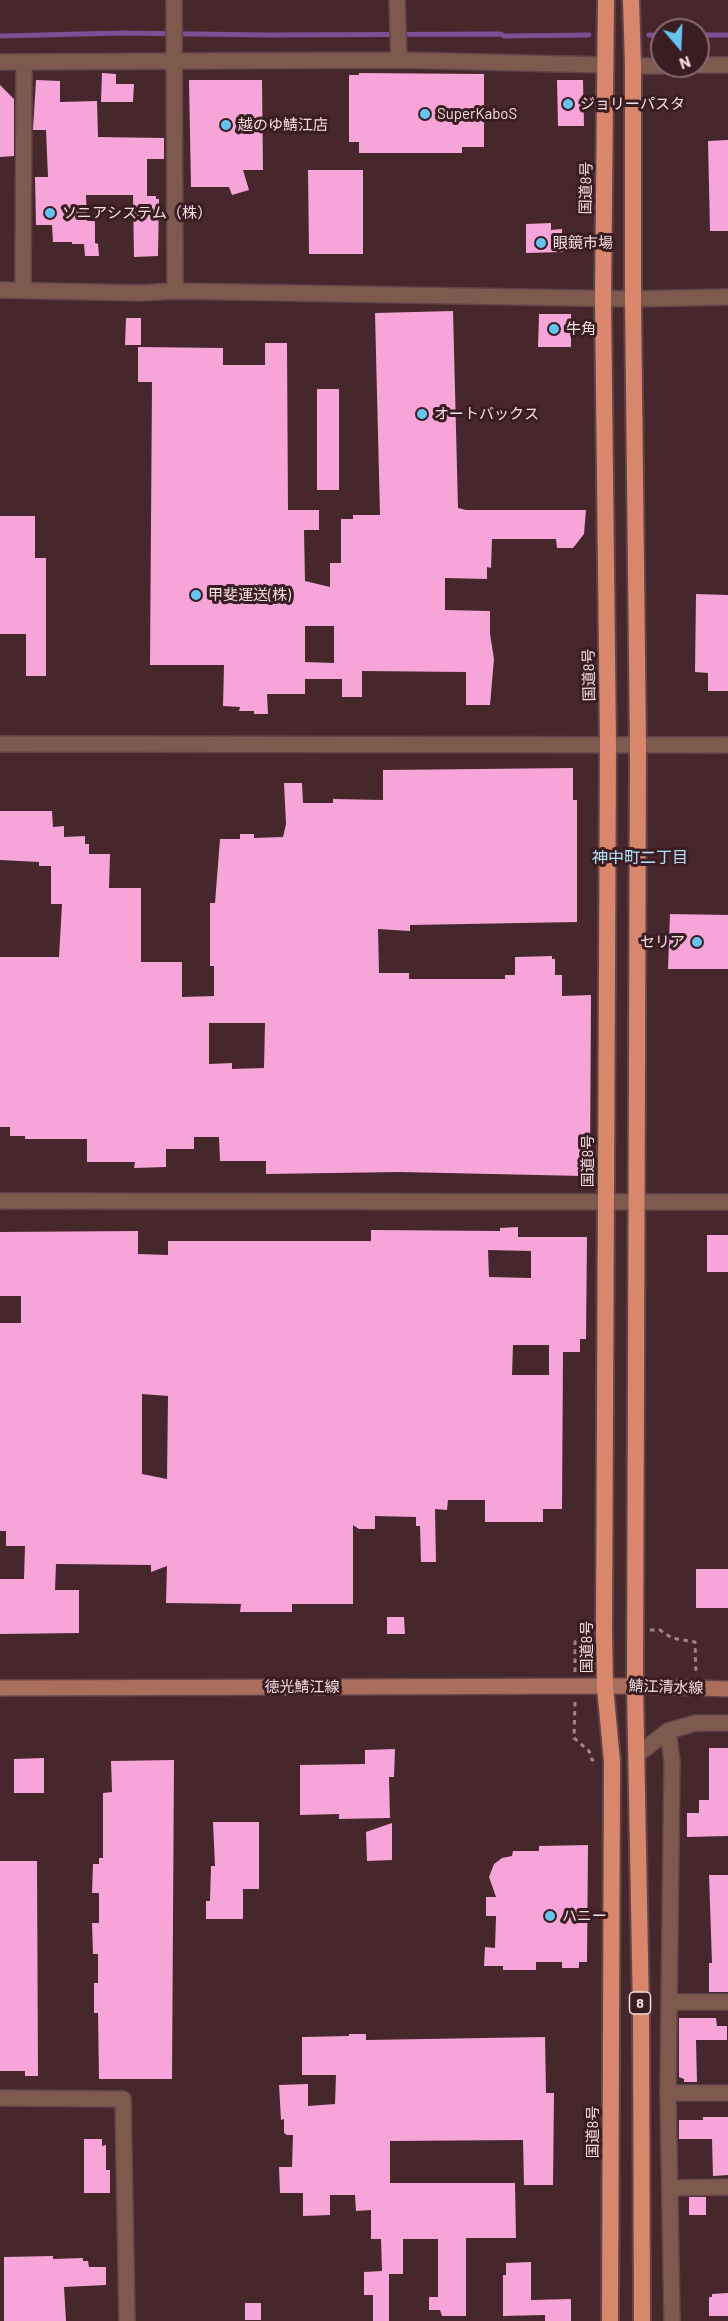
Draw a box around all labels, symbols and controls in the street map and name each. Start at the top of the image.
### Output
north arrow [650,18,710,78]
text: N [677,53,694,74]
place label: ジョリーパスタ [580,95,685,113]
marker: ジョリーパスタ [561,97,575,111]
place label: SuperKaboS [437,105,517,123]
marker: SuperKaboS [418,107,432,121]
place label: 越のゆ鯖江店 [238,116,328,134]
marker: 越のゆ鯖江店 [219,118,233,132]
street label: 国道8号 [577,161,595,215]
place label: ソニアシステム（株） [62,204,212,222]
marker: ソニアシステム（株） [43,206,57,220]
place label: 眼鏡市場 [553,234,613,252]
marker: 眼鏡市場 [534,236,548,250]
place label: 牛角 [566,320,596,338]
marker: 牛角 [547,322,561,336]
place label: オートバックス [434,405,539,423]
marker: オートバックス [415,407,429,421]
place label: 甲斐運送(株) [208,586,291,604]
marker: 甲斐運送(株) [189,588,203,602]
street label: 国道8号 [580,648,598,702]
district label: 神中町二丁目 [592,848,688,868]
place label: セリア [640,933,685,951]
marker: セリア [690,935,704,949]
street label: 国道8号 [579,1135,597,1187]
street label: 国道8号 [578,1621,596,1673]
street label: 鯖江清水線 [628,1677,704,1697]
street label: 徳光鯖江線 [265,1678,339,1696]
place label: ハニー [562,1907,607,1925]
marker: ハニー [543,1909,557,1923]
road number: 8 [630,1992,650,2014]
street label: 国道8号 [584,2106,602,2158]

